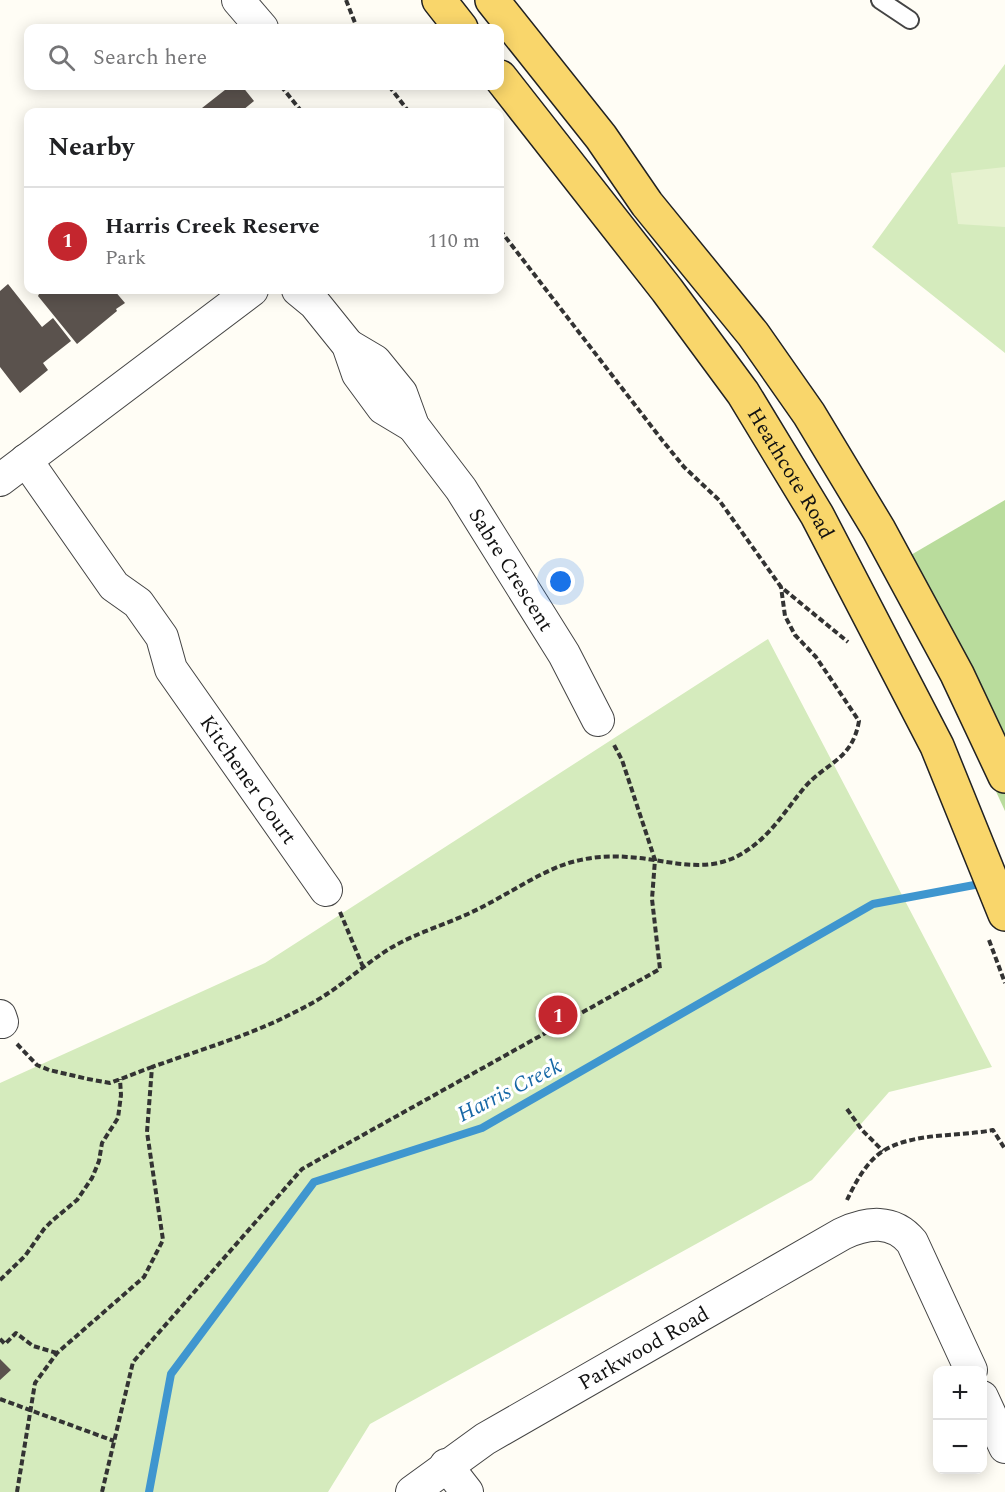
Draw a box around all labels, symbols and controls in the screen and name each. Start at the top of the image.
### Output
search box [24,24,504,90]
icon: search [45,41,78,74]
text: Search here [93,41,207,74]
text: Nearby [48,127,134,167]
text: Harris Creek Reserve [105,210,320,243]
text: 1 [62,226,73,256]
text: 110 m [428,226,480,256]
text: Park [105,243,146,273]
street label: Heathcote Road [738,401,842,545]
street label: Sabre Crescent [460,502,561,638]
your location [546,567,575,596]
street label: Kitchener Court [191,709,304,851]
pin: 1 [538,992,578,1038]
water label: Harris Creek [451,1050,568,1131]
street label: Parkwood Road [573,1299,715,1399]
map controls [933,1366,987,1474]
button: + [933,1366,987,1420]
button: − [933,1420,987,1474]

